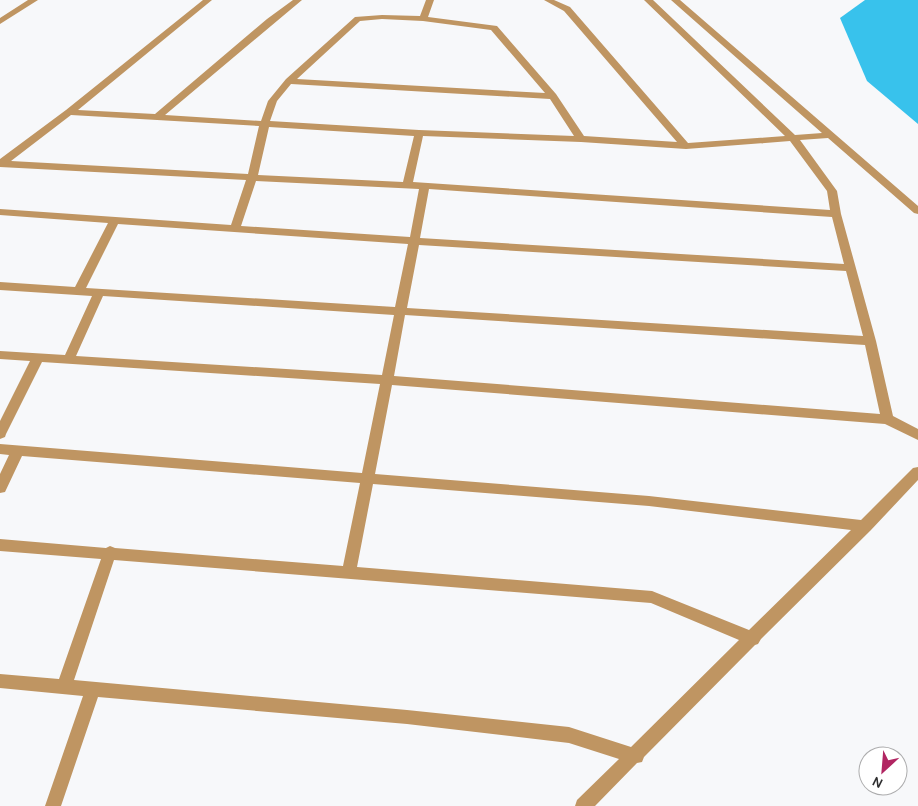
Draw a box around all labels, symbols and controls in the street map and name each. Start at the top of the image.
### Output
north arrow [858,746,908,796]
text: N [869,772,886,792]

